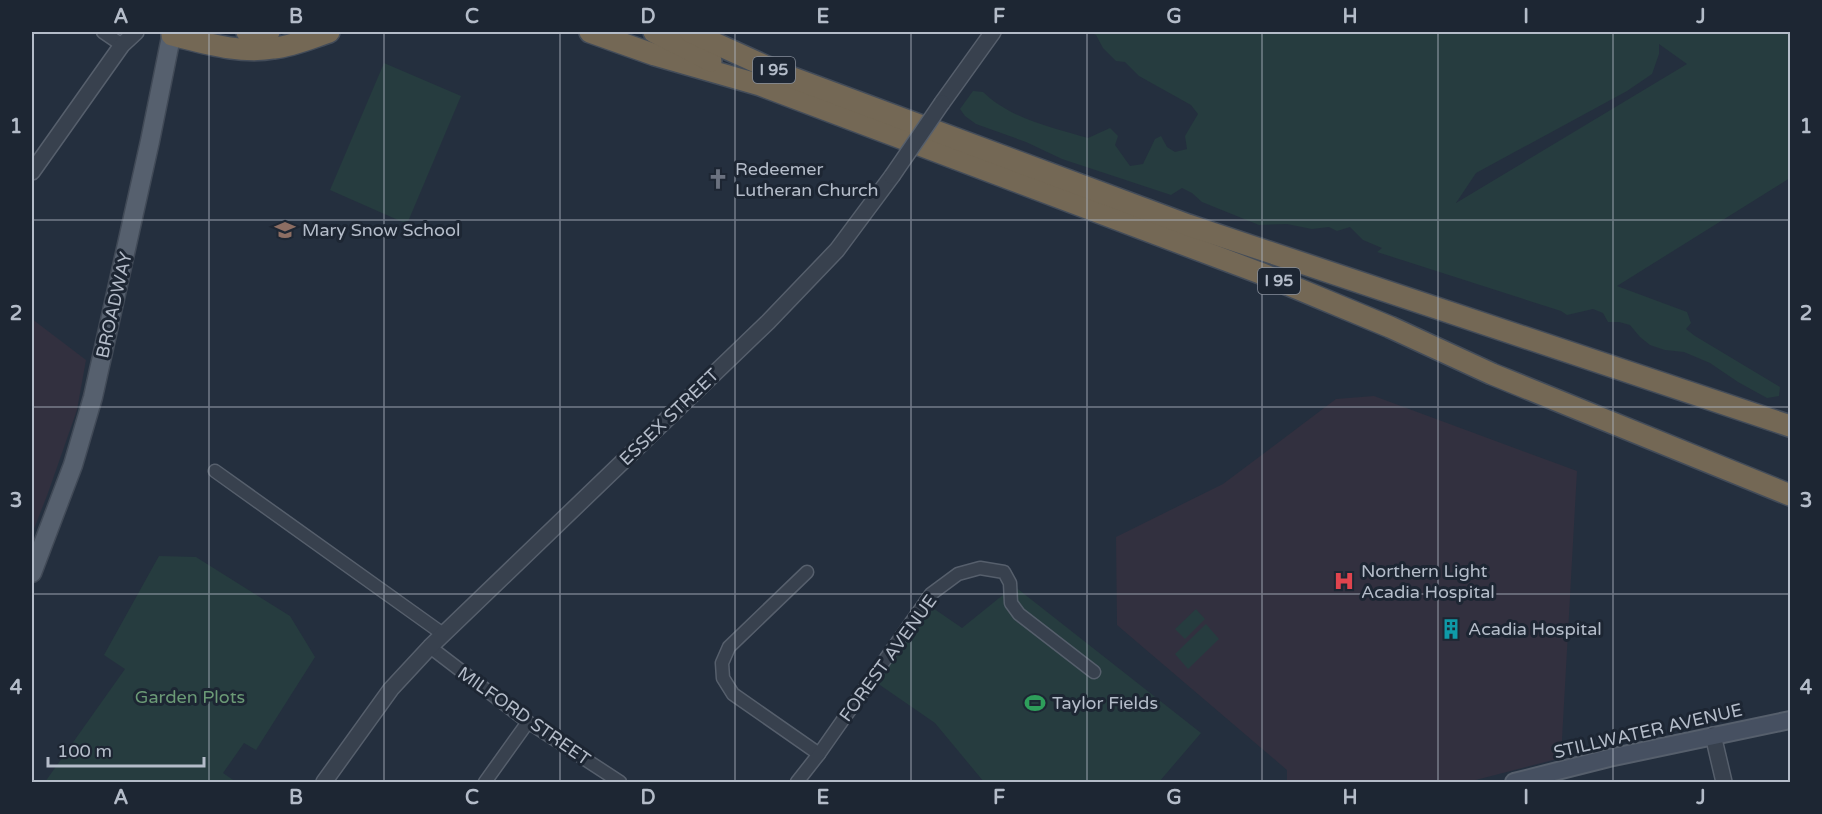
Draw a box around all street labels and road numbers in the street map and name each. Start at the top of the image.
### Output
road number: I 95 [753,57,795,83]
street label: BROADWAY [91,249,137,360]
road number: I 95 [1258,268,1300,294]
street label: ESSEX STREET [615,364,723,470]
street label: FOREST AVENUE [834,590,942,726]
street label: MILFORD STREET [453,662,595,770]
street label: STILLWATER AVENUE [1551,699,1745,763]

